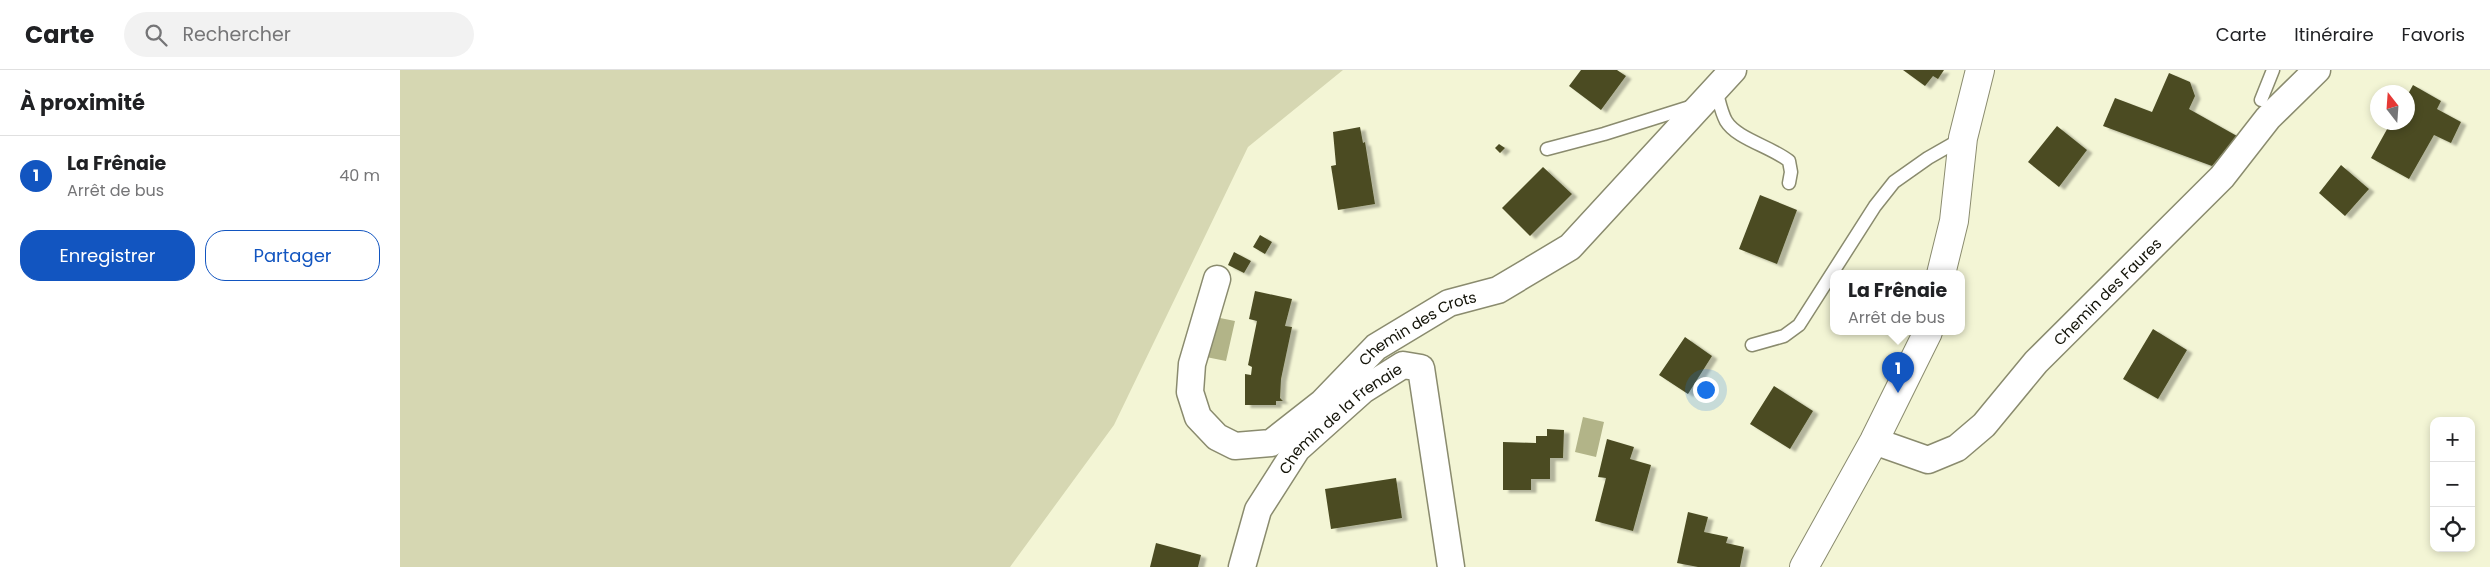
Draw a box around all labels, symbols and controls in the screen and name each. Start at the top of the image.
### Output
search box [124,12,474,57]
text: Carte [25,18,94,51]
icon: search [142,21,170,49]
text: Rechercher [182,21,291,48]
text: Carte [2216,22,2266,47]
text: Itinéraire [2294,22,2374,47]
text: Favoris [2402,22,2465,47]
north arrow [2370,85,2415,130]
text: À proximité [20,88,145,117]
text: La Frênaie [67,150,166,177]
text: 1 [33,164,39,187]
text: 40 m [339,164,380,187]
text: Arrêt de bus [67,179,164,202]
button: Enregistrer [20,230,195,281]
button: Partager [205,230,380,281]
street label: Chemin des Faures [2048,233,2166,350]
popup [1830,270,1965,335]
text: La Frênaie [1848,277,1947,304]
street label: Chemin des Crots [1353,286,1479,370]
text: Arrêt de bus [1848,306,1945,329]
pin: 1 [1882,352,1914,393]
street label: Chemin de la Frenaie [1273,358,1406,478]
your location [1693,377,1719,403]
map controls [2430,417,2475,552]
button: + [2430,417,2475,462]
button: − [2430,462,2475,507]
button: locate [2430,507,2475,552]

